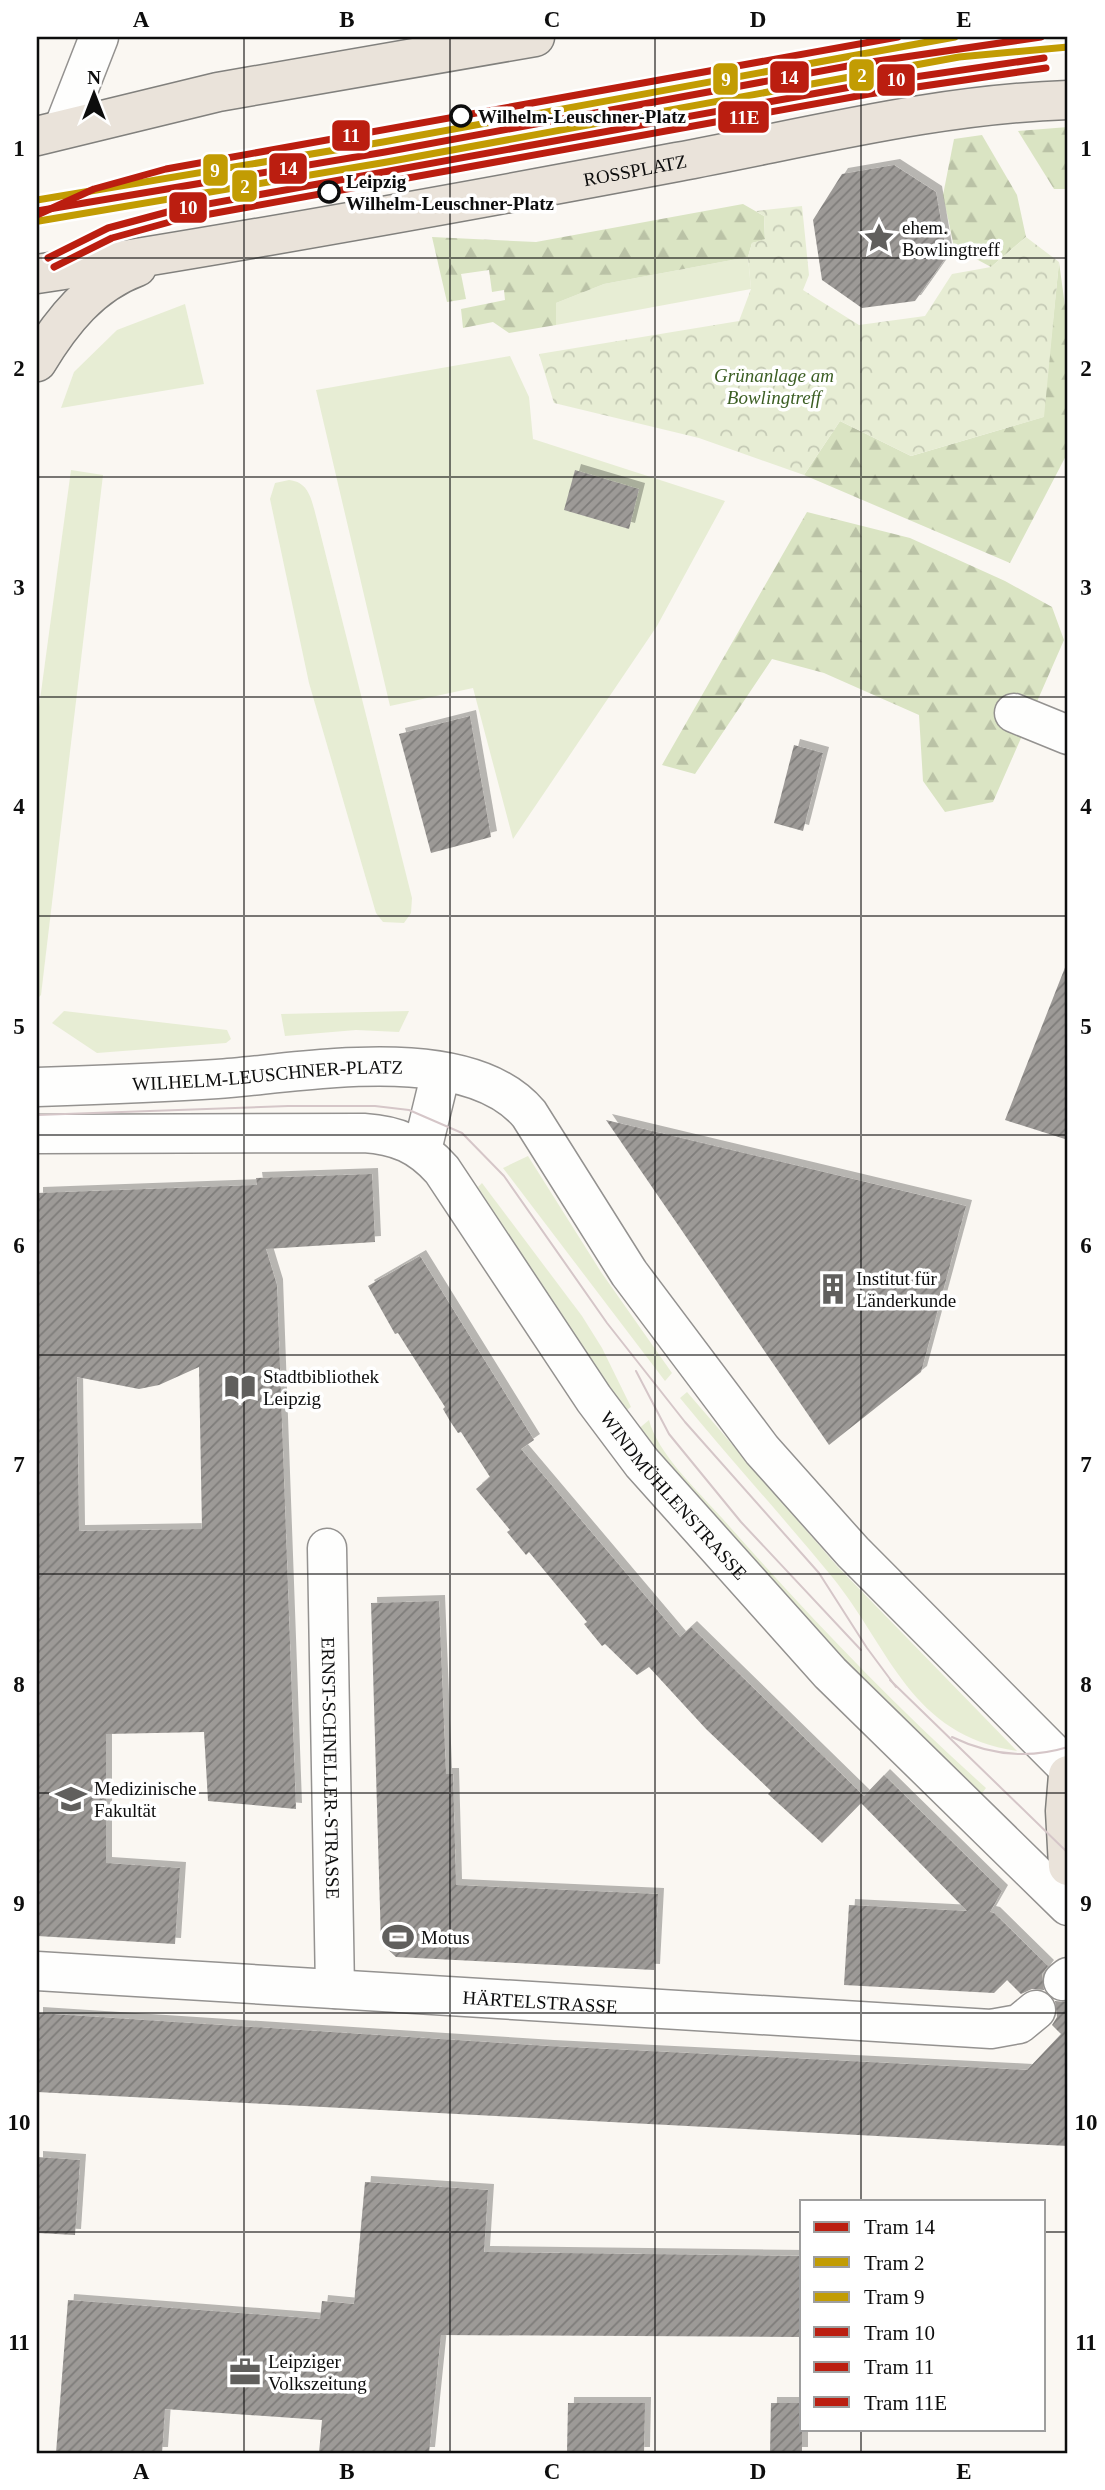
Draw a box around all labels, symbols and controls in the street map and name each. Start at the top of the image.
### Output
text: A [133,7,150,32]
text: B [339,7,355,32]
text: C [544,7,560,32]
text: D [750,7,766,32]
text: E [956,7,972,32]
line badge: 2 [848,58,875,92]
north arrow [60,60,130,130]
line badge: 14 [769,60,810,94]
line badge: 9 [712,62,739,96]
line badge: 10 [876,63,916,97]
text: 2 [857,65,867,86]
text: N [87,67,101,88]
text: 14 [780,67,799,88]
text: 9 [721,69,731,90]
text: 10 [887,69,906,90]
line badge: 11E [717,100,770,134]
marker: Wilhelm-Leuschner-Platz [450,105,472,127]
place label: Wilhelm-Leuschner-Platz [478,106,686,127]
text: 11E [729,107,759,128]
line badge: 11 [331,119,371,152]
text: 11 [342,125,360,146]
text: 1 [13,136,25,161]
text: 1 [1080,136,1092,161]
street label: ROSSPLATZ [582,150,688,190]
line badge: 14 [268,152,308,185]
line badge: 9 [202,153,229,187]
text: 14 [279,158,298,179]
text: 9 [210,160,220,181]
line badge: 2 [231,169,258,203]
place label: Leipzig Wilhelm-Leuschner-Platz [346,171,554,214]
text: 2 [240,176,250,197]
marker: Leipzig Wilhelm-Leuschner-Platz [318,181,340,203]
line badge: 10 [168,191,208,224]
text: 10 [179,197,198,218]
place label: ehem. Bowlingtreff [902,217,1000,260]
place icon: ehem. Bowlingtreff [862,221,896,255]
text: 2 [13,356,25,381]
text: 2 [1080,356,1092,381]
park label: Grünanlage am Bowlingtreff [714,365,834,408]
text: 3 [13,575,25,600]
text: 3 [1080,575,1092,600]
text: 4 [13,794,25,819]
text: 4 [1080,794,1092,819]
text: 5 [13,1014,25,1039]
text: 5 [1080,1014,1092,1039]
street label: WILHELM-LEUSCHNER-PLATZ [132,1056,403,1095]
text: 6 [13,1233,25,1258]
text: 6 [1080,1233,1092,1258]
place label: Institut für Länderkunde [856,1268,956,1311]
building icon: Institut für Länderkunde [816,1272,850,1306]
place label: Stadtbibliothek Leipzig [263,1366,380,1409]
library icon: Stadtbibliothek Leipzig [223,1370,257,1404]
street label: WINDMÜHLENSTRASSE [596,1407,751,1584]
text: 7 [13,1452,25,1477]
text: 7 [1080,1452,1092,1477]
street label: ERNST-SCHNELLER-STRASSE [318,1637,343,1899]
text: 8 [13,1672,25,1697]
text: 8 [1080,1672,1092,1697]
place label: Medizinische Fakultät [94,1778,196,1821]
school or university icon: Medizinische Fakultät [54,1782,88,1816]
text: 9 [13,1891,25,1916]
text: 9 [1080,1891,1092,1916]
sports icon: Motus [381,1920,415,1954]
place label: Motus [421,1927,470,1948]
street label: HÄRTELSTRASSE [462,1987,618,2017]
text: 10 [8,2110,31,2135]
text: 10 [1075,2110,1098,2135]
legend [800,2200,1046,2430]
text: Tram 14 [864,2215,935,2239]
text: Tram 2 [864,2251,925,2275]
text: Tram 9 [864,2285,925,2309]
text: Tram 10 [864,2321,935,2345]
text: 11 [8,2330,30,2355]
text: 11 [1075,2330,1097,2355]
place label: Leipziger Volkszeitung [268,2351,367,2394]
office icon: Leipziger Volkszeitung [228,2355,262,2389]
text: Tram 11 [864,2355,934,2379]
text: Tram 11E [864,2391,947,2415]
text: A [133,2459,150,2484]
text: B [339,2459,355,2484]
text: C [544,2459,560,2484]
text: D [750,2459,766,2484]
text: E [956,2459,972,2484]

